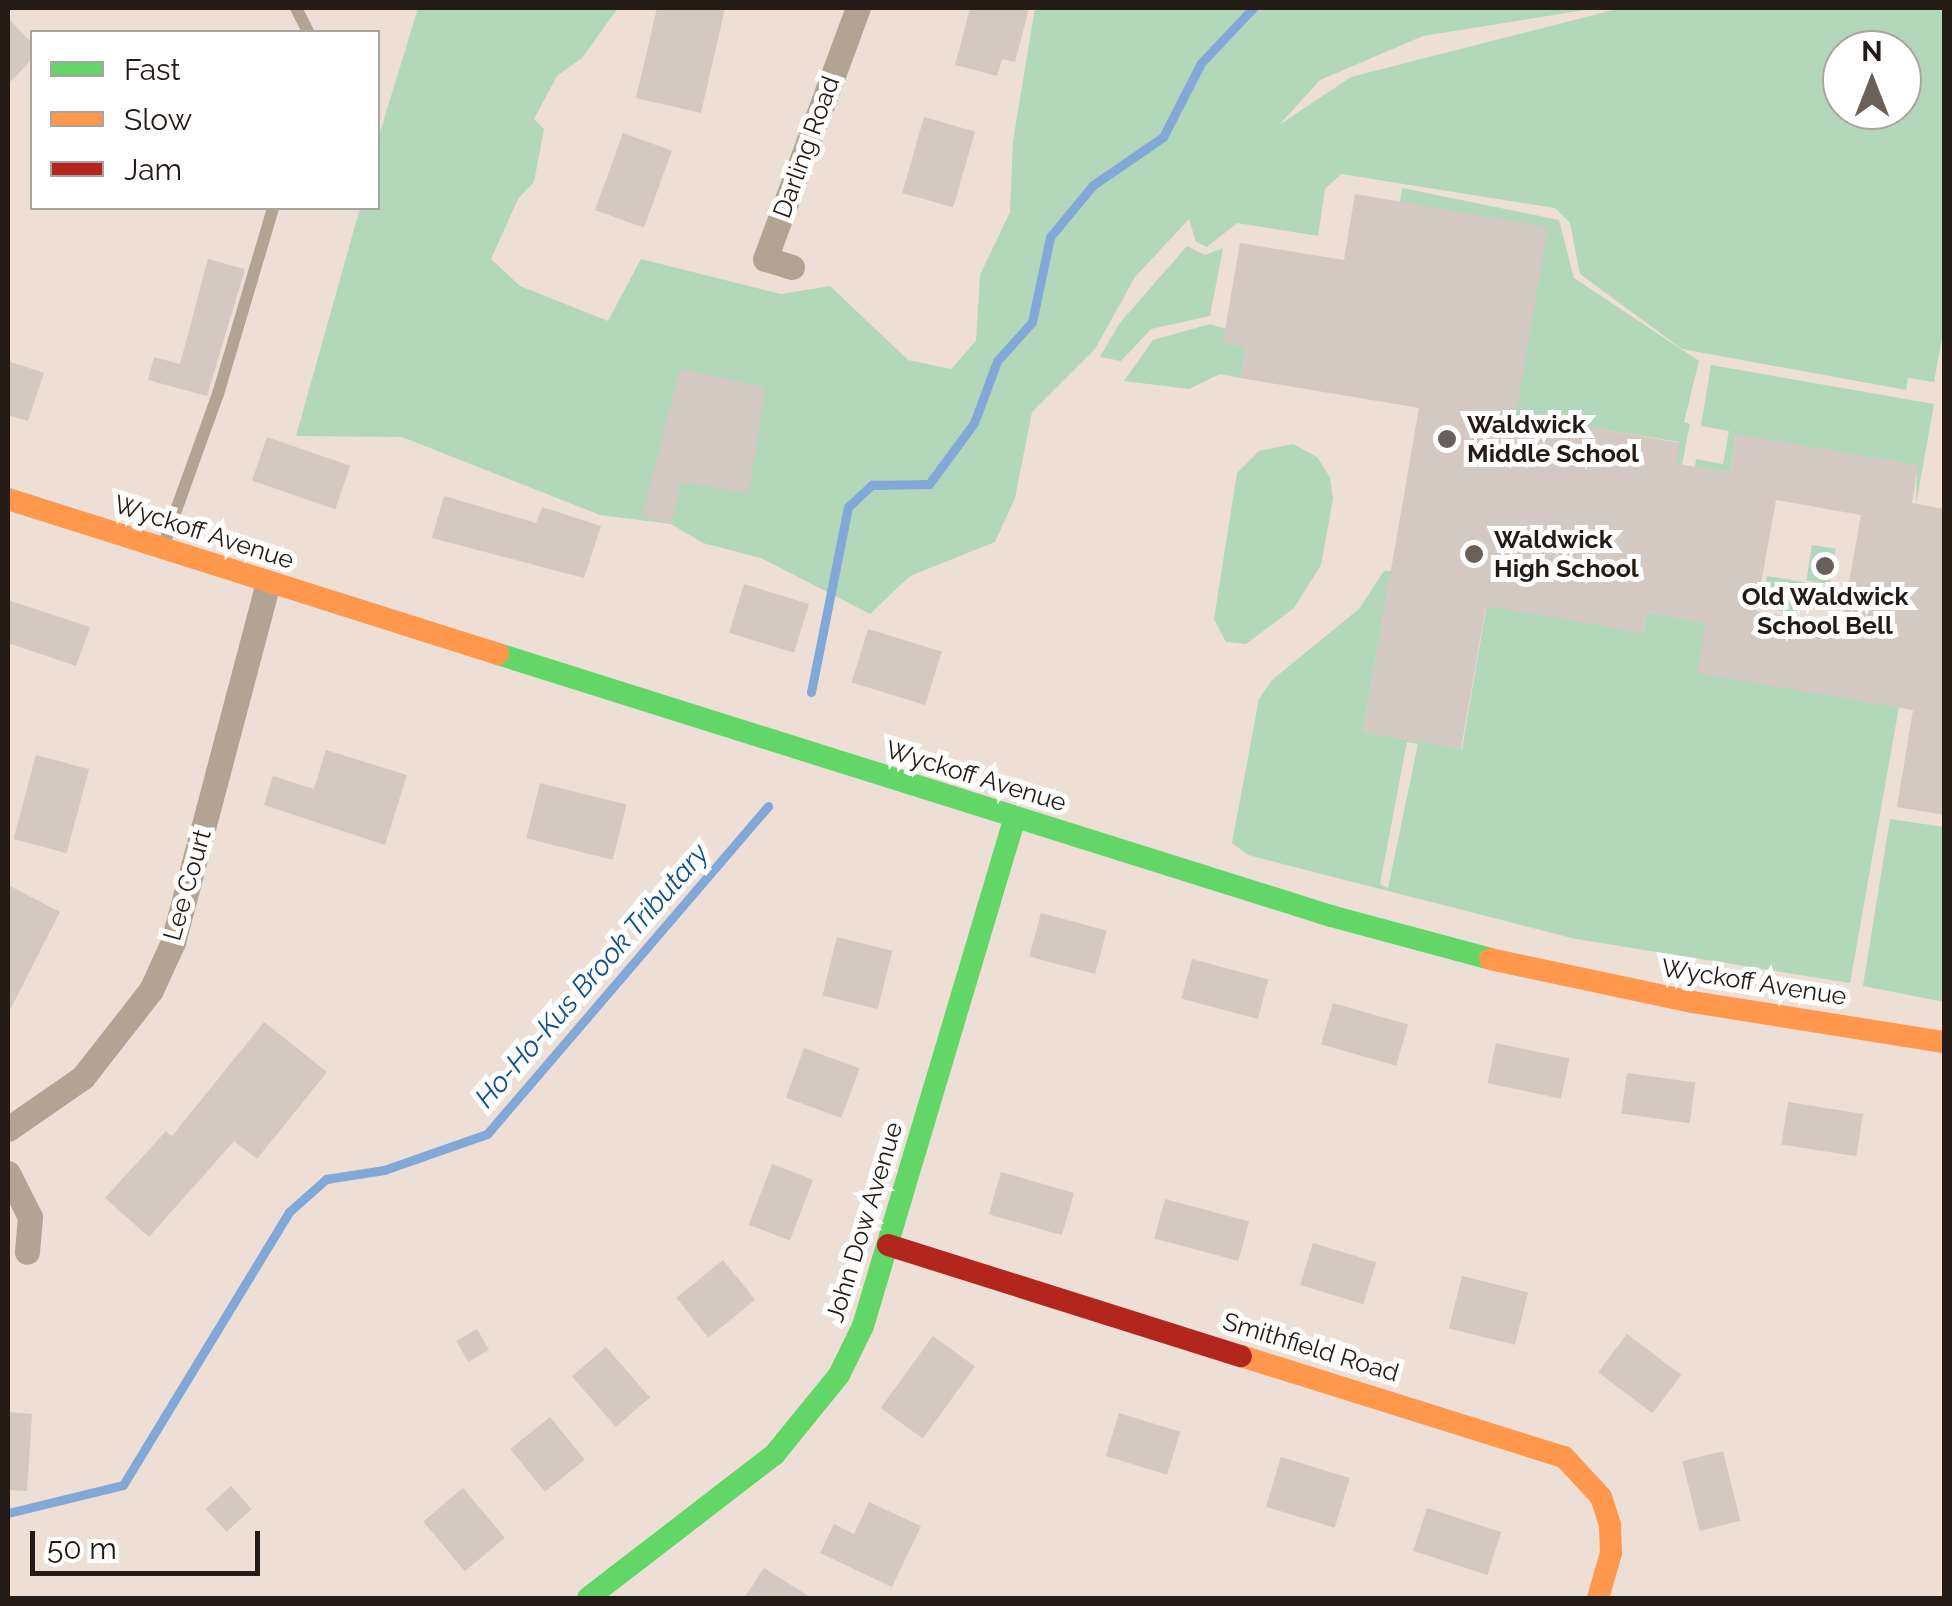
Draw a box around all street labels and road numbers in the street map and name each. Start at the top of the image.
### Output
street label: Darling Road [766,72,846,222]
street label: Wyckoff Avenue [110,489,298,575]
street label: Wyckoff Avenue [881,734,1071,818]
street label: Lee Court [157,826,217,944]
street label: Wyckoff Avenue [1659,952,1849,1012]
street label: John Dow Avenue [819,1118,909,1326]
street label: Smithfield Road [1219,1306,1403,1388]

